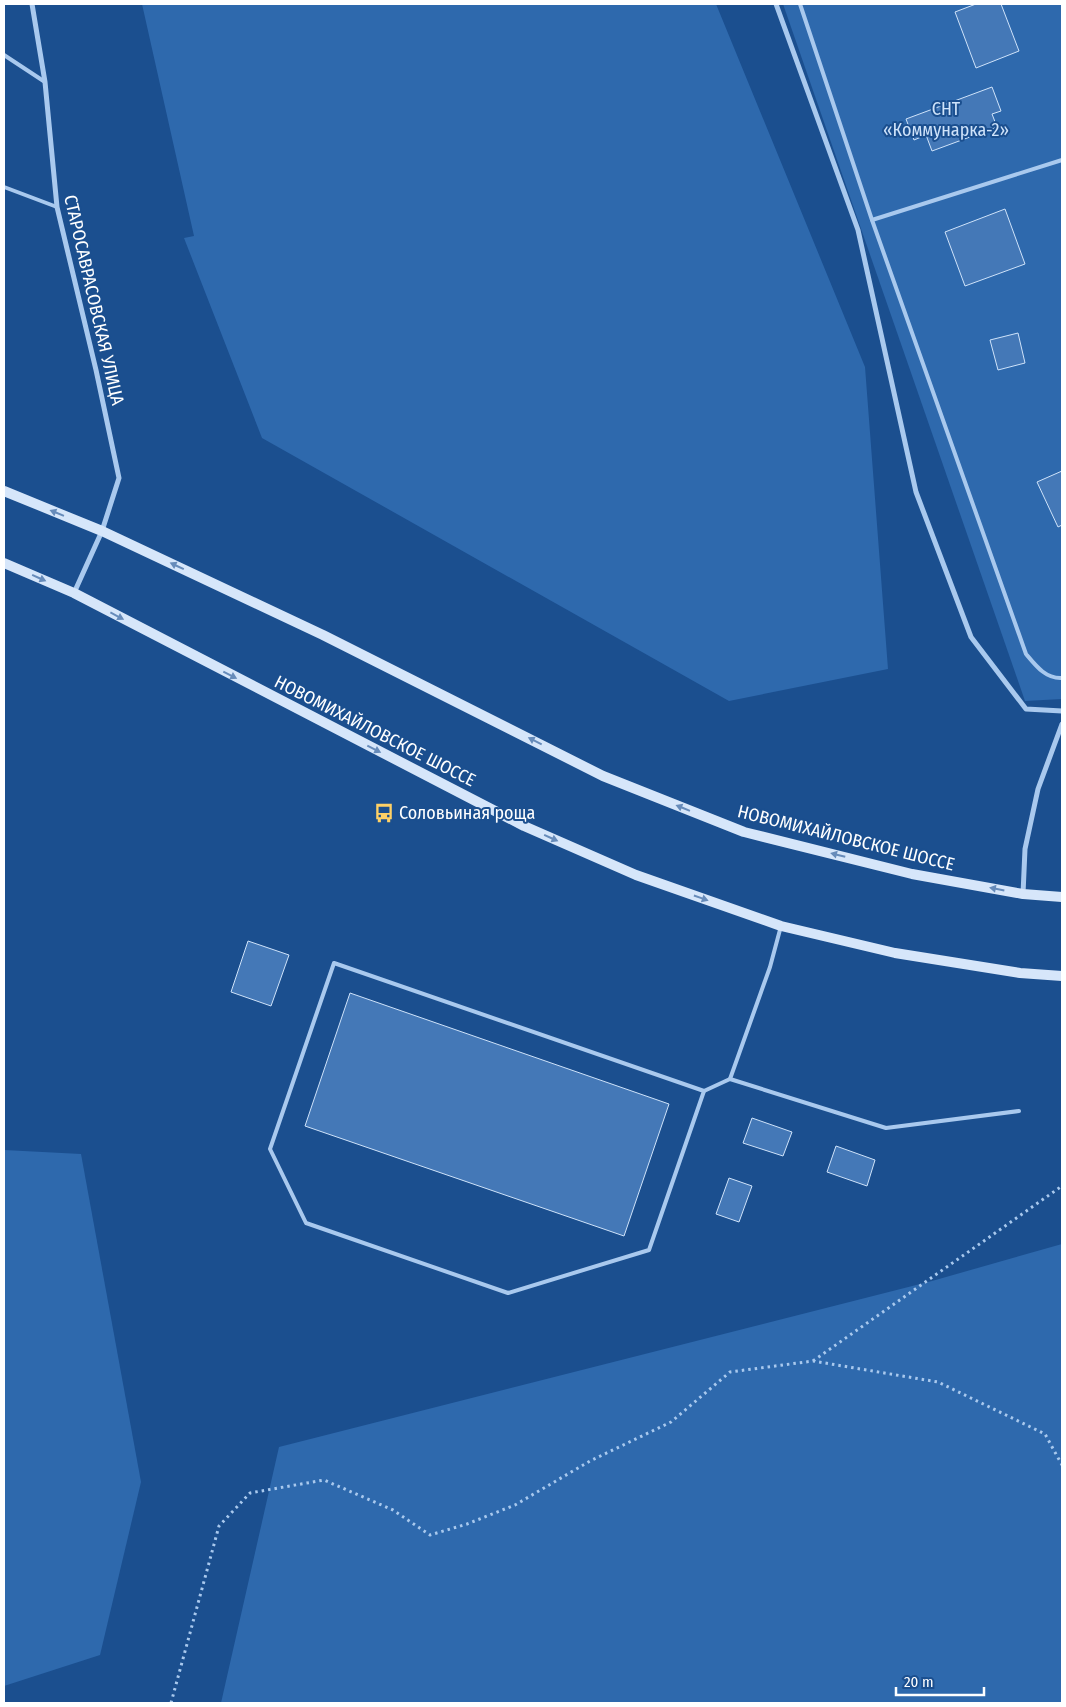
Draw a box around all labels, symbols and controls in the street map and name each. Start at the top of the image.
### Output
park label: СНТ «Коммунарка-2» [883,98,1009,141]
street label: СТАРОСАВРАСОВСКАЯ УЛИЦА [59,193,129,408]
one-way arrow [50,508,64,516]
one-way arrow [170,562,184,570]
one-way arrow [32,574,46,582]
one-way arrow [110,612,124,620]
one-way arrow [222,671,237,679]
street label: НОВОМИХАЙЛОВСКОЕ ШОССЕ [271,671,479,791]
one-way arrow [527,737,542,745]
one-way arrow [367,745,381,753]
street label: НОВОМИХАЙЛОВСКОЕ ШОССЕ [735,800,957,876]
bus stop icon: Соловьиная роща [373,802,395,824]
place label: Соловьиная роща [399,802,535,824]
one-way arrow [676,803,690,811]
one-way arrow [544,834,558,842]
one-way arrow [830,851,845,859]
one-way arrow [988,885,1004,893]
one-way arrow [694,895,709,902]
scale bar [896,1664,984,1696]
text: 20 m [904,1673,934,1691]

